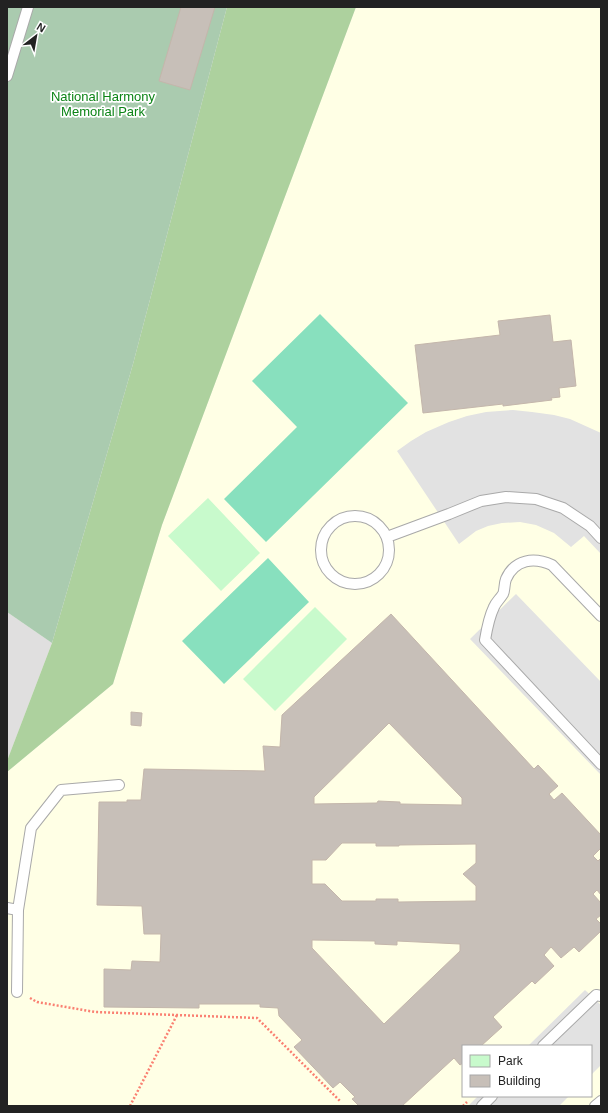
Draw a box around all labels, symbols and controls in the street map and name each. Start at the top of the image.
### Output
north arrow [16,16,56,56]
text: N [35,20,48,35]
park label: National Harmony Memorial Park [51,89,156,119]
legend [462,1045,592,1097]
text: Park [498,1054,524,1068]
text: Building [498,1074,541,1088]

